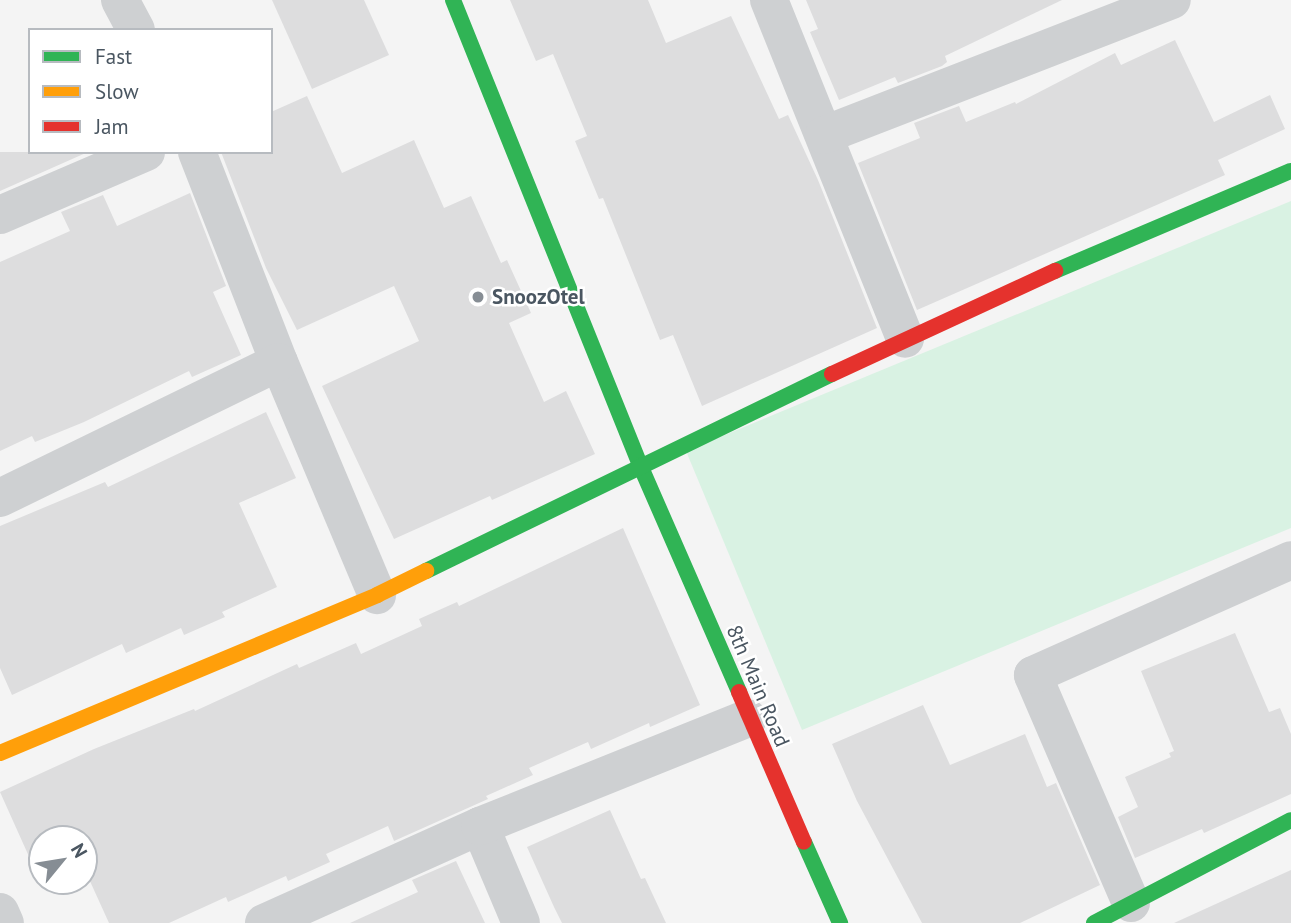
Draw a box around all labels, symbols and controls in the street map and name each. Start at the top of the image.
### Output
legend [28,28,273,154]
text: Fast [95,43,132,70]
text: Slow [95,78,139,105]
text: Jam [95,113,129,140]
place label: SnoozOtel [492,284,585,310]
marker: SnoozOtel [470,289,486,305]
street label: 8th Main Road [721,621,795,751]
north arrow [28,825,98,895]
text: N [66,839,93,862]

